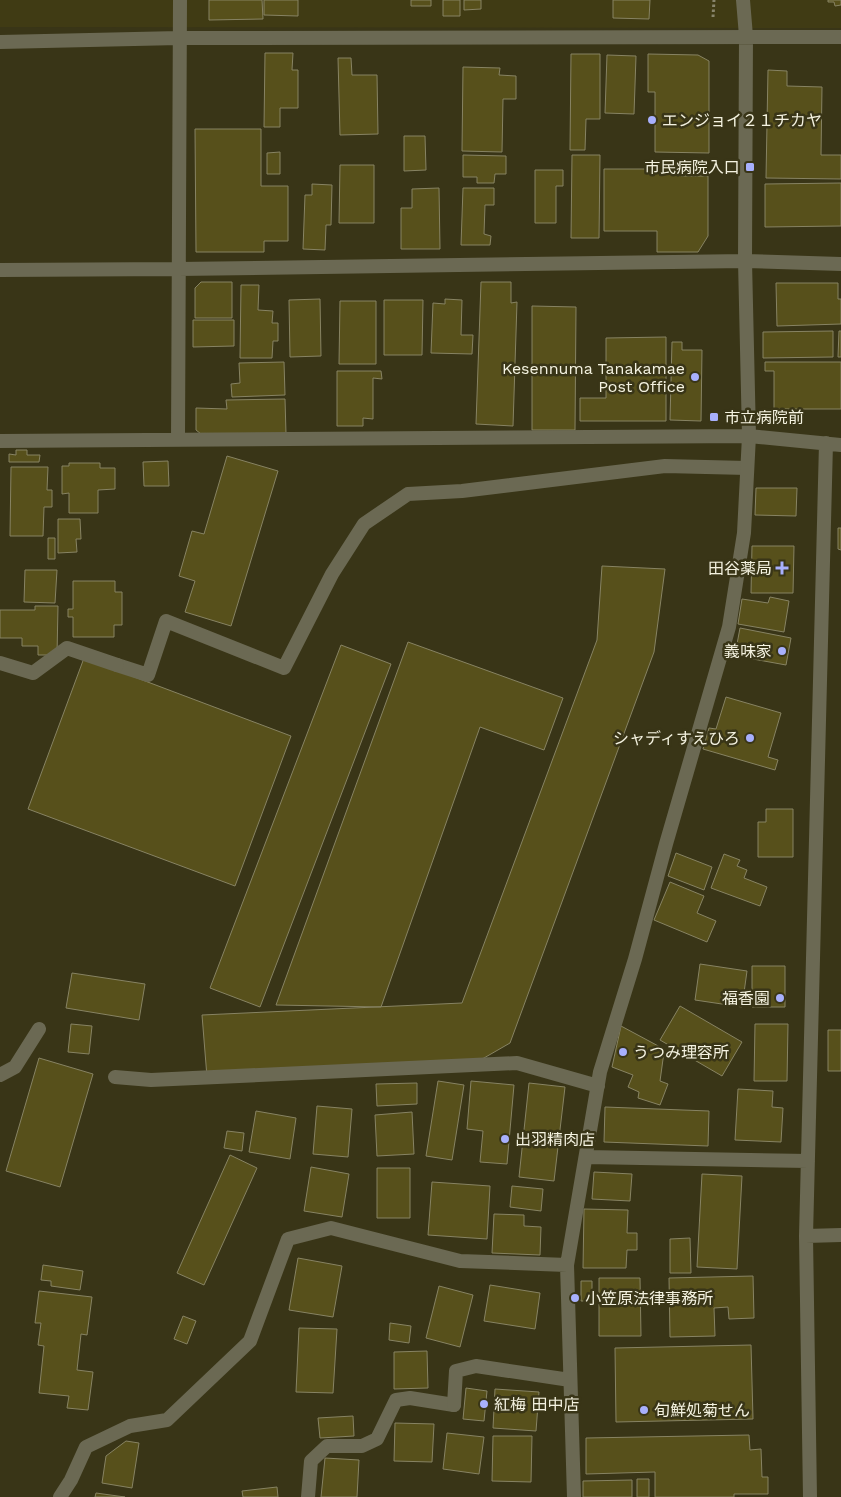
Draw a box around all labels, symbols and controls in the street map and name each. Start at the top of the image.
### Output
place label: エンジョイ２１チカヤ [662,111,822,130]
marker: エンジョイ２１チカヤ [646,114,658,126]
place label: 市民病院入口 [644,158,740,177]
marker: 市民病院入口 [744,161,756,173]
place label: Kesennuma Tanakamae Post Office [502,359,685,396]
marker: Kesennuma Tanakamae Post Office [689,371,701,383]
place label: 市立病院前 [724,408,804,427]
marker: 市立病院前 [708,411,720,423]
place label: 田谷薬局 [708,559,772,578]
marker: 田谷薬局 [776,562,788,574]
place label: 義味家 [724,642,772,661]
marker: 義味家 [776,645,788,657]
place label: シャディすえひろ [613,729,740,748]
marker: シャディすえひろ [744,732,756,744]
place label: 福香園 [722,989,770,1008]
marker: 福香園 [774,992,786,1004]
place label: うつみ理容所 [633,1043,729,1062]
marker: うつみ理容所 [617,1046,629,1058]
place label: 出羽精肉店 [515,1130,595,1149]
marker: 出羽精肉店 [499,1133,511,1145]
place label: 小笠原法律事務所 [585,1289,713,1308]
marker: 小笠原法律事務所 [569,1292,581,1304]
place label: 紅梅 田中店 [494,1395,579,1414]
marker: 紅梅 田中店 [478,1398,490,1410]
place label: 旬鮮処菊せん [654,1401,750,1420]
marker: 旬鮮処菊せん [638,1404,650,1416]

